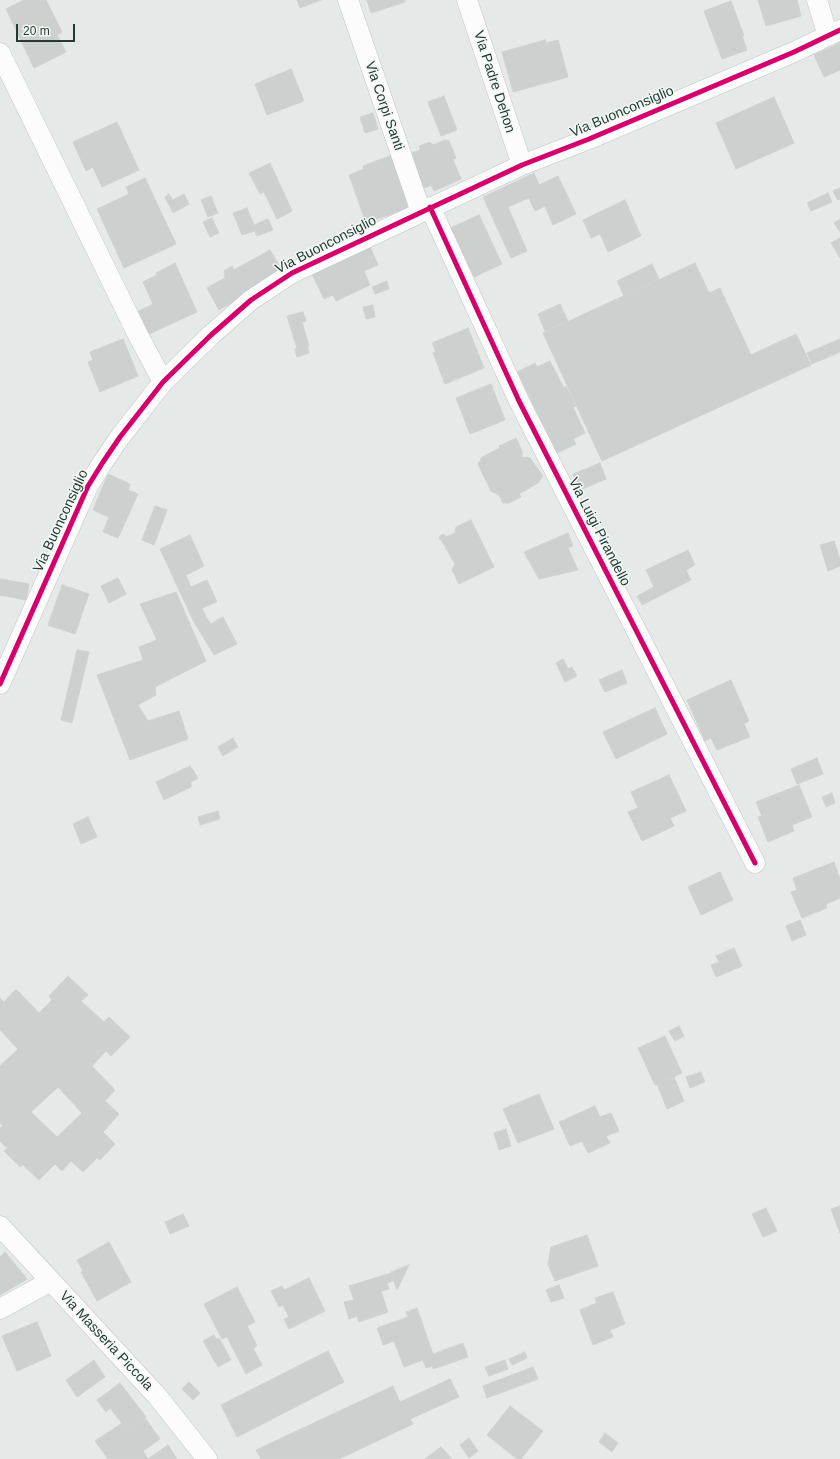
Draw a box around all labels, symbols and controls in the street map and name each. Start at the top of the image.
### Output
scale bar [18,16,77,42]
text: 20 m [23,24,50,38]
street label: Via Padre Dehon [470,29,518,135]
street label: Via Corpi Santi [361,59,407,153]
street label: Via Buonconsiglio [568,83,676,141]
street label: Via Buonconsiglio [273,212,379,278]
street label: Via Buonconsiglio [30,467,92,575]
street label: Via Luigi Pirandello [564,475,634,589]
street label: Via Masseria Piccola [56,1288,156,1394]

